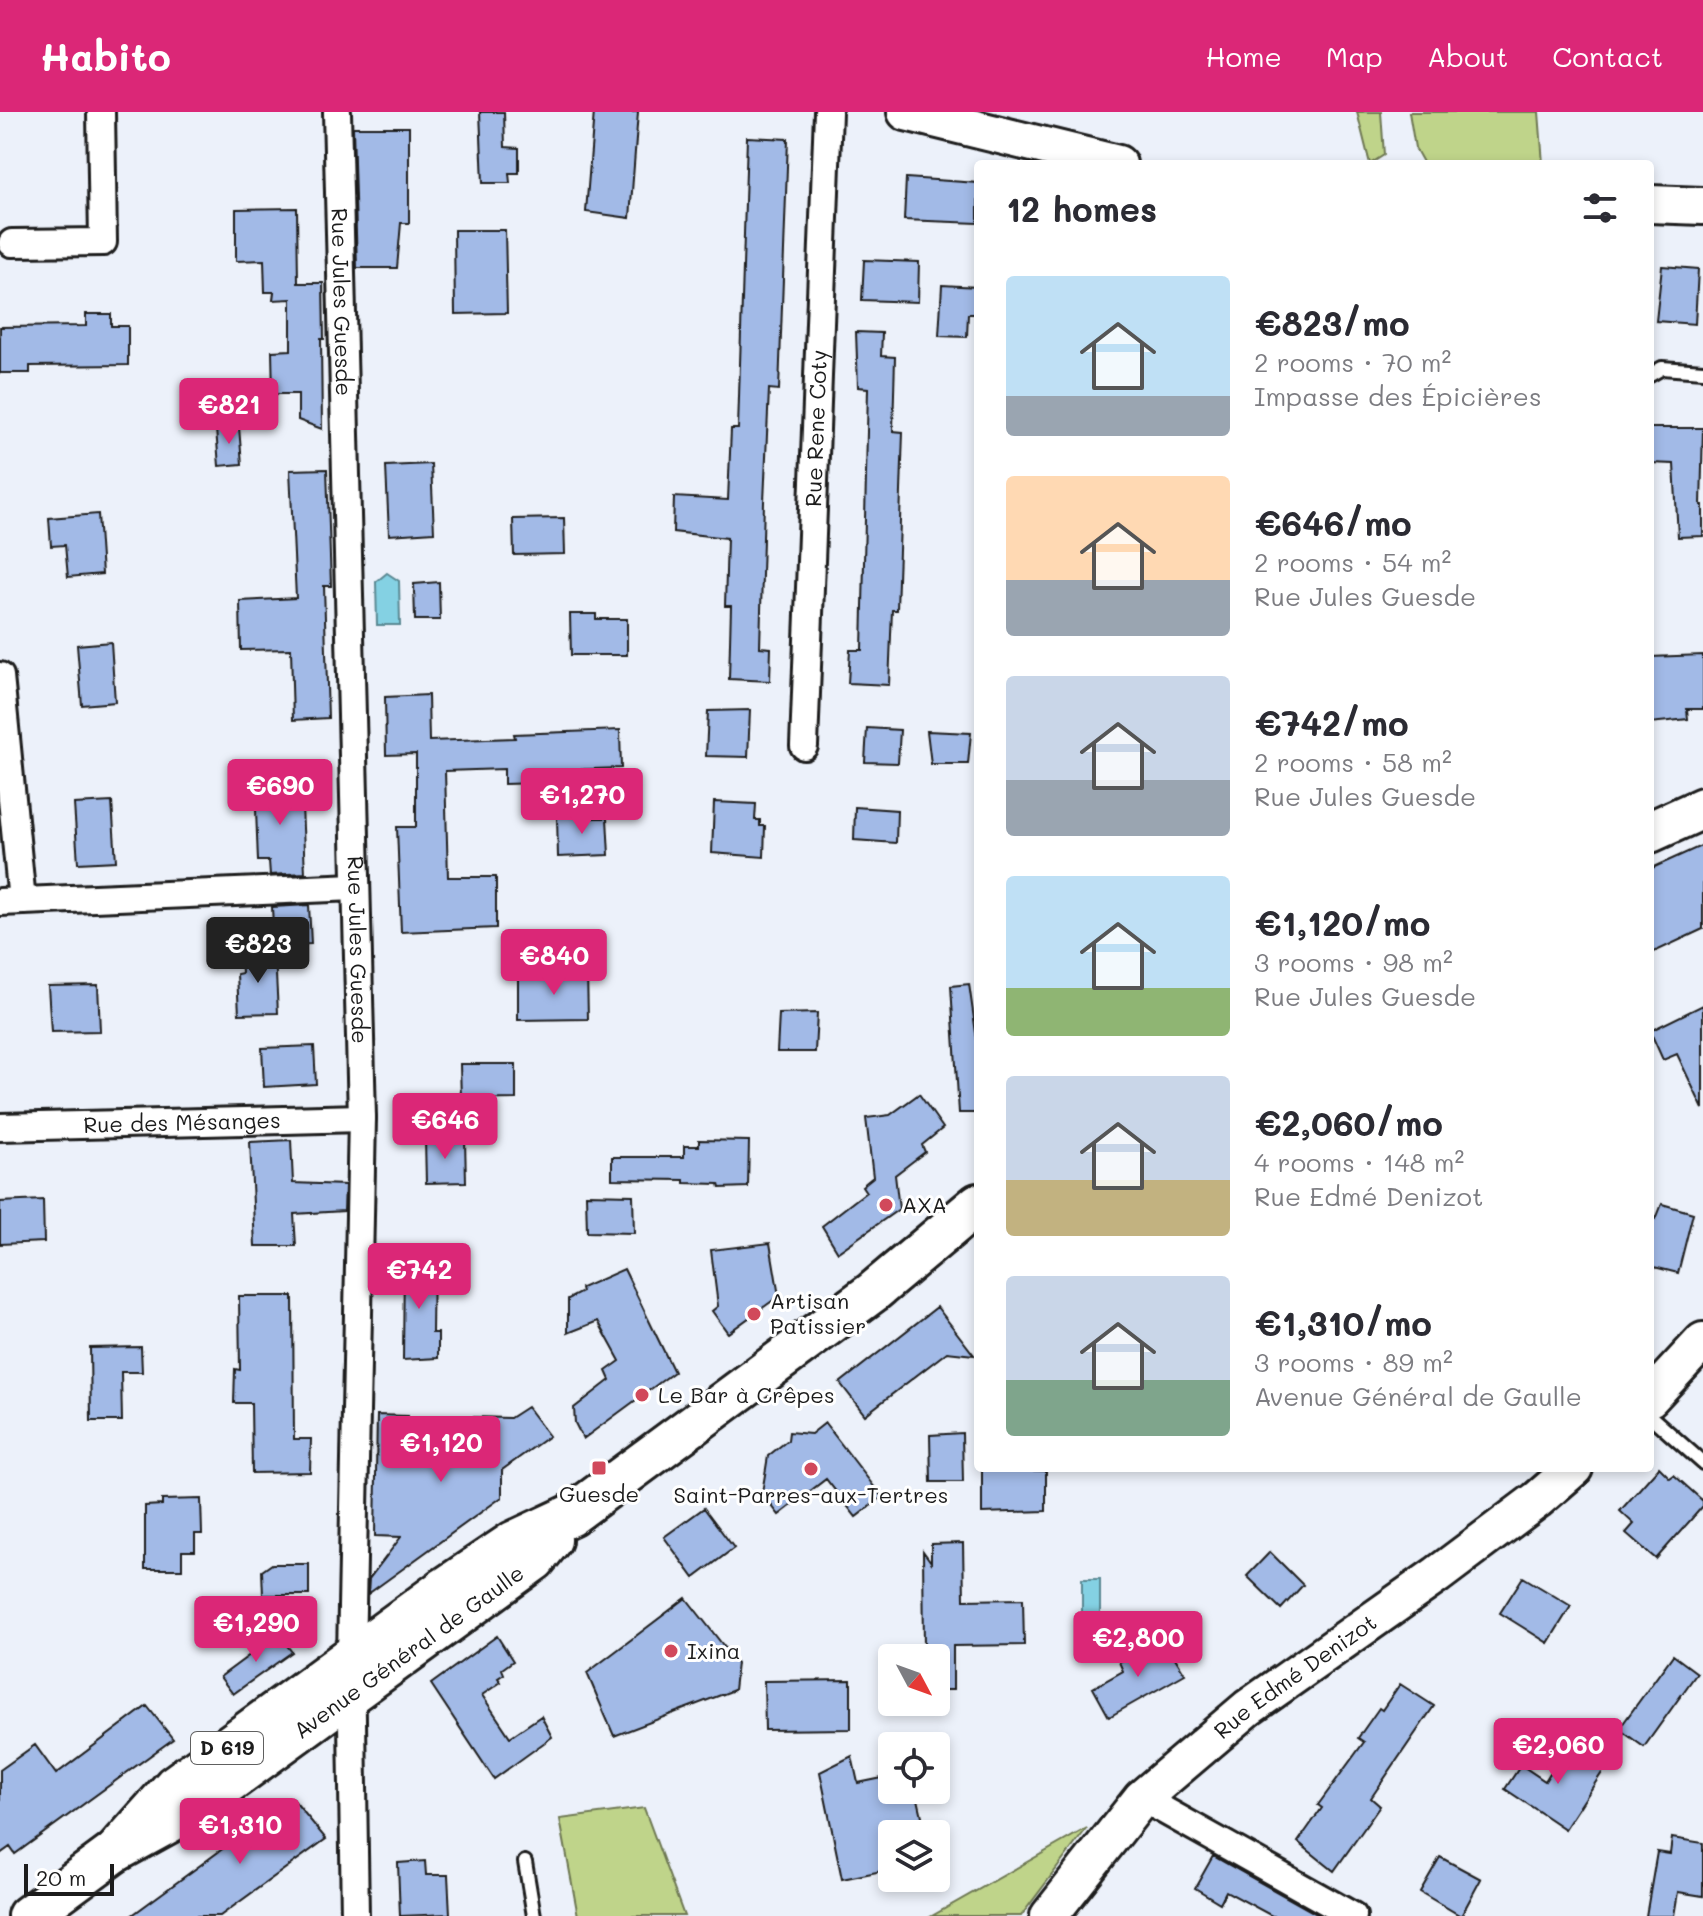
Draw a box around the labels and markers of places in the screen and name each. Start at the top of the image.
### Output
pin: €821 [182,378,276,446]
pin: €690 [233,759,327,827]
pin: €1,270 [517,768,647,836]
pin: €823 [211,917,305,985]
pin: €840 [507,929,601,997]
pin: €646 [398,1093,492,1161]
place label: AXA [902,1190,947,1219]
marker: AXA [877,1196,895,1214]
pin: €742 [372,1243,466,1311]
place label: Artisan Patissier [770,1286,866,1340]
marker: Artisan Patissier [745,1305,763,1323]
place label: Le Bar à Crêpes [658,1380,835,1409]
marker: Le Bar à Crêpes [633,1386,651,1404]
pin: €1,120 [376,1416,506,1484]
marker: Guesde [590,1459,608,1477]
marker: Saint-Parres-aux-Tertres [802,1460,820,1478]
place label: Guesde [559,1479,639,1508]
place label: Saint-Parres-aux-Tertres [674,1480,948,1509]
pin: €1,290 [191,1596,321,1664]
pin: €2,800 [1073,1611,1203,1679]
place label: Ixina [687,1636,740,1665]
marker: Ixina [662,1642,680,1660]
pin: €2,060 [1493,1718,1623,1786]
pin: €1,310 [175,1798,305,1866]

